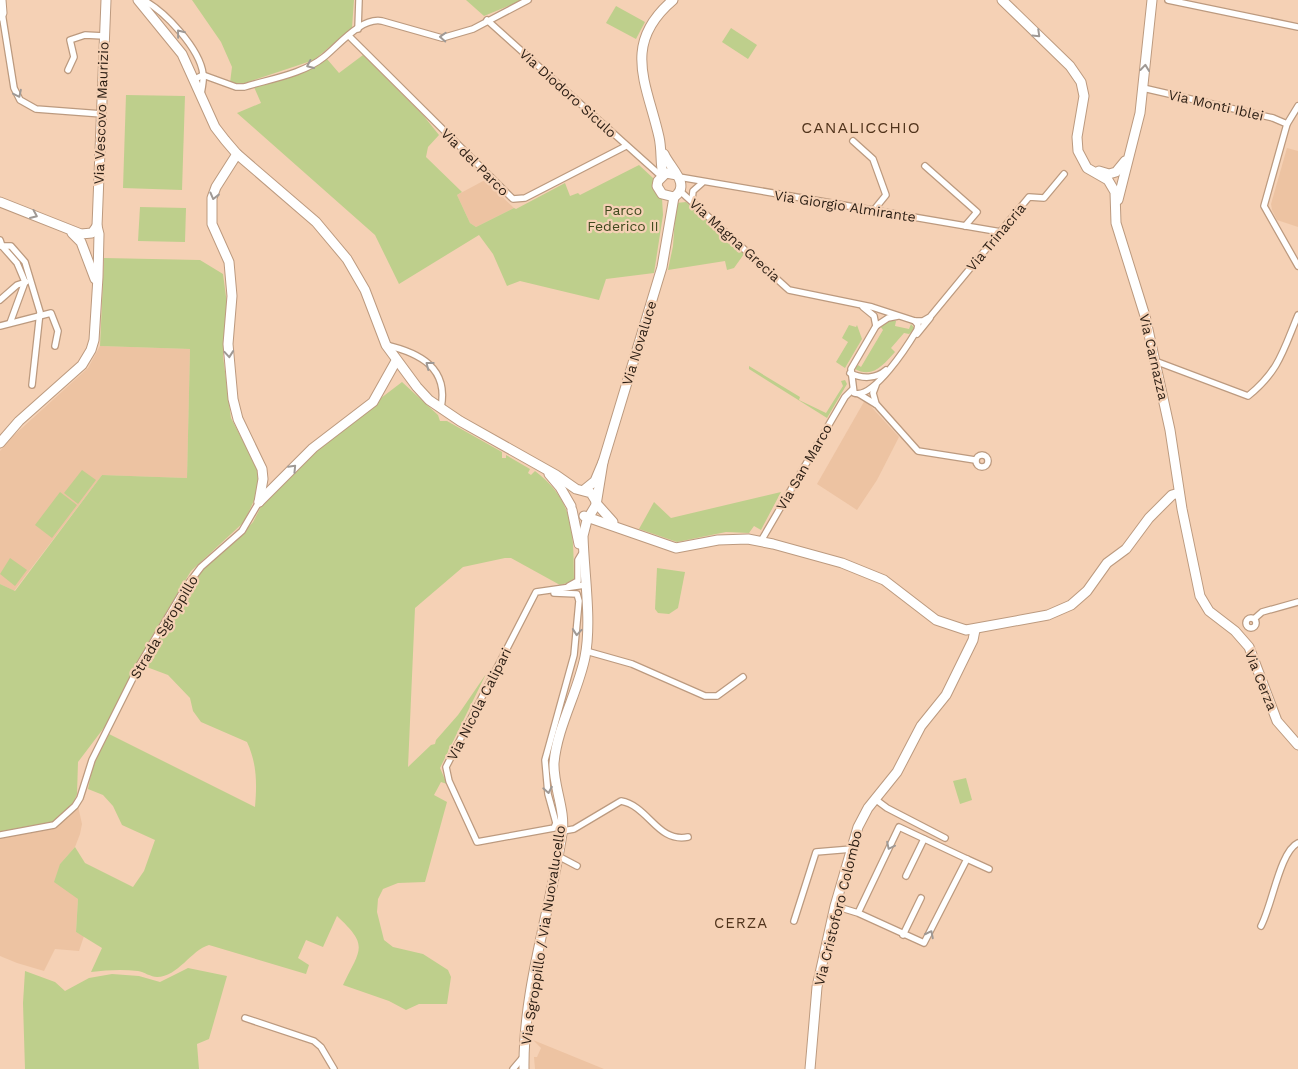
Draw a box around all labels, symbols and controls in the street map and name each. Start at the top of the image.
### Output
one-way arrow [1031,28,1040,37]
one-way arrow [178,30,186,39]
one-way arrow [439,31,447,42]
street label: Via Vescovo Maurizio [91,41,111,185]
street label: Via Diodoro Siculo [516,45,620,141]
one-way arrow [307,59,316,69]
one-way arrow [1139,63,1150,71]
street label: Via Monti Iblei [1167,86,1265,124]
one-way arrow [11,89,22,98]
district label: CANALICCHIO [801,118,921,137]
street label: Via del Parco [438,125,512,199]
street label: Via Giorgio Almirante [773,187,917,225]
one-way arrow [209,192,220,201]
street label: Via Magna Grecia [686,195,784,285]
street label: Via Trinacria [963,200,1029,274]
park label: Parco Federico II [587,202,659,234]
one-way arrow [29,208,38,219]
street label: Via Novaluce [619,299,659,387]
street label: Via Carnazza [1136,312,1172,402]
one-way arrow [224,351,235,359]
one-way arrow [425,362,434,371]
street label: Via San Marco [773,421,835,513]
one-way arrow [287,465,296,474]
street label: Strada Sgroppillo [127,572,201,682]
one-way arrow [572,628,583,636]
street label: Via Nicola Calipari [444,645,514,763]
street label: Via Cerza [1242,647,1280,713]
one-way arrow [542,785,552,794]
street label: Via Sgroppillo / Via Nuovalucello [518,824,568,1046]
street label: Via Cristoforo Colombo [811,829,865,987]
one-way arrow [886,841,897,850]
district label: CERZA [714,914,768,932]
one-way arrow [924,930,934,939]

